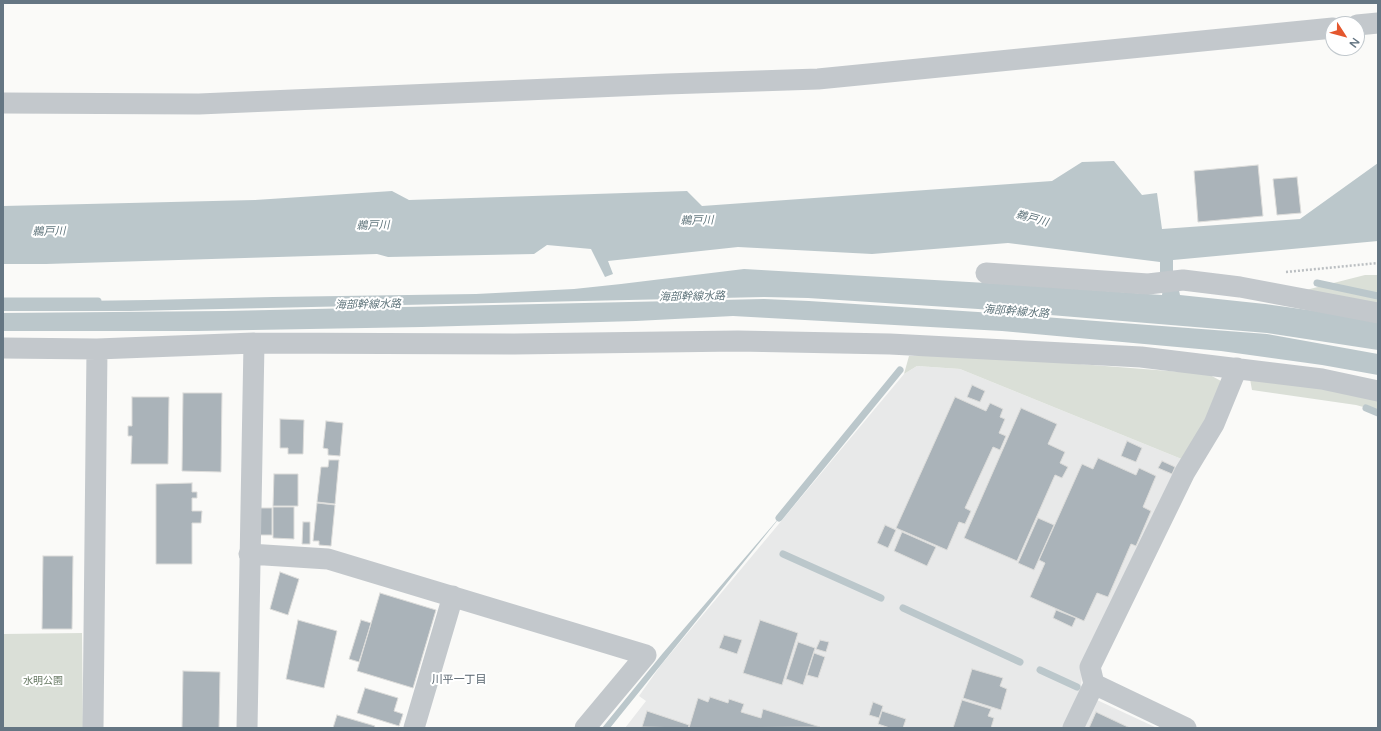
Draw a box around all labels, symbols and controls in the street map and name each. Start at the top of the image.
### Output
north arrow [1325,16,1365,56]
text: N [1346,35,1362,50]
water label: 鵜戸川 [1014,208,1050,230]
water label: 鵜戸川 [680,214,714,228]
water label: 鵜戸川 [356,219,390,233]
water label: 鵜戸川 [32,225,66,239]
water label: 海部幹線水路 [659,290,725,304]
water label: 海部幹線水路 [335,298,401,312]
water label: 海部幹線水路 [983,303,1049,321]
district label: 川平一丁目 [432,673,486,687]
park label: 水明公園 [23,675,63,687]

